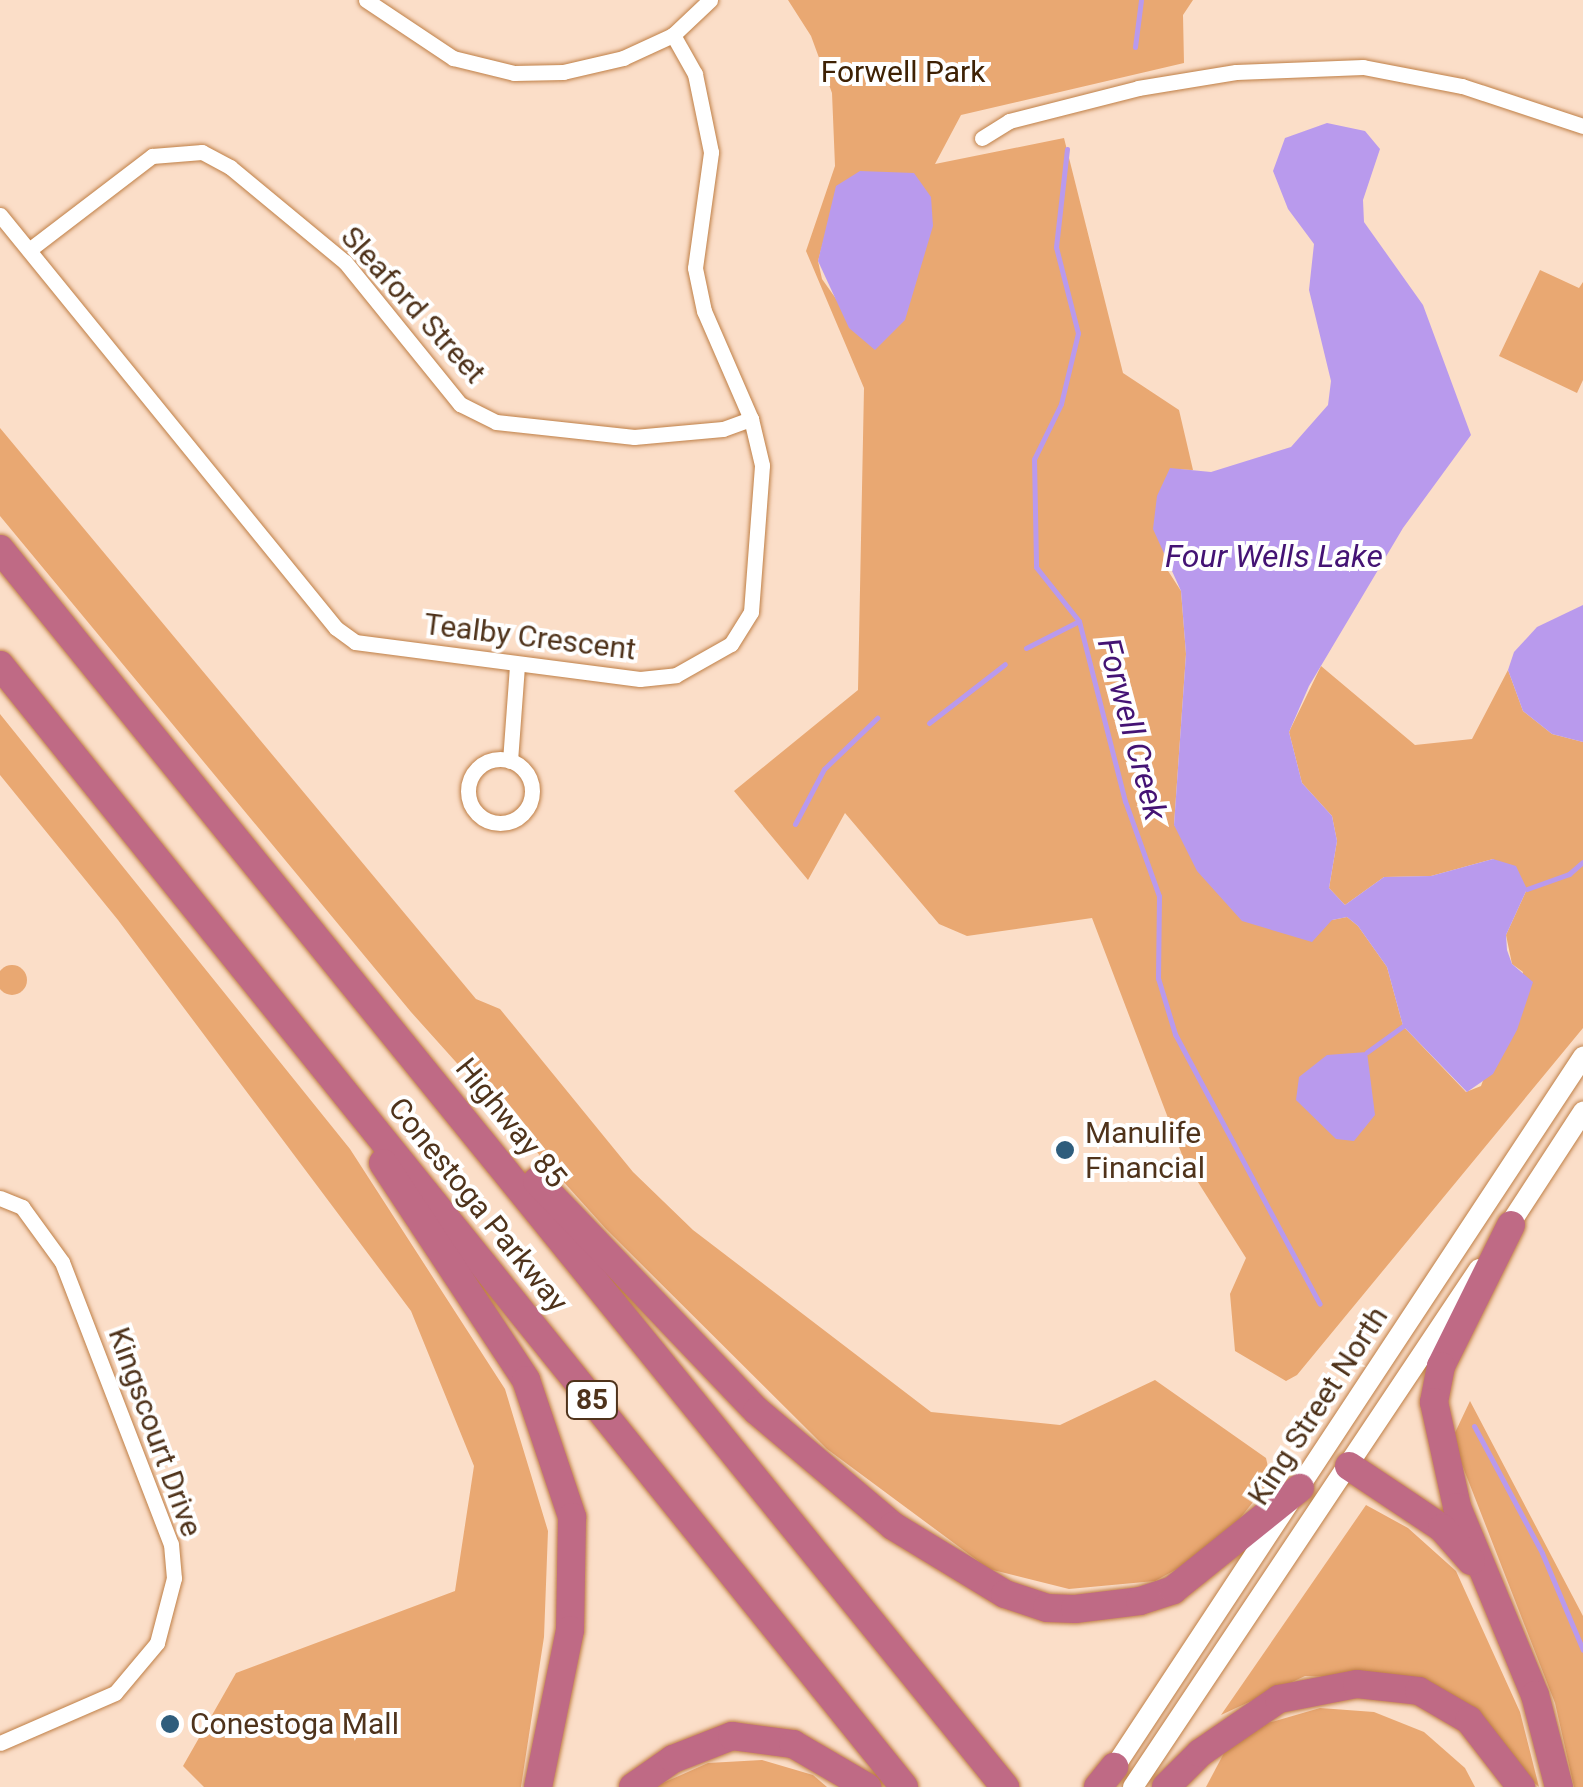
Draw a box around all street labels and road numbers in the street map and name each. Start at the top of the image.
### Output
street label: Sleaford Street [333,219,493,391]
street label: Tealby Crescent [422,606,638,668]
street label: Highway 85 [448,1051,574,1195]
street label: Conestoga Parkway [381,1091,575,1319]
street label: King Street North [1240,1300,1396,1512]
street label: Kingscourt Drive [100,1323,210,1541]
road number: 85 [564,1377,620,1423]

